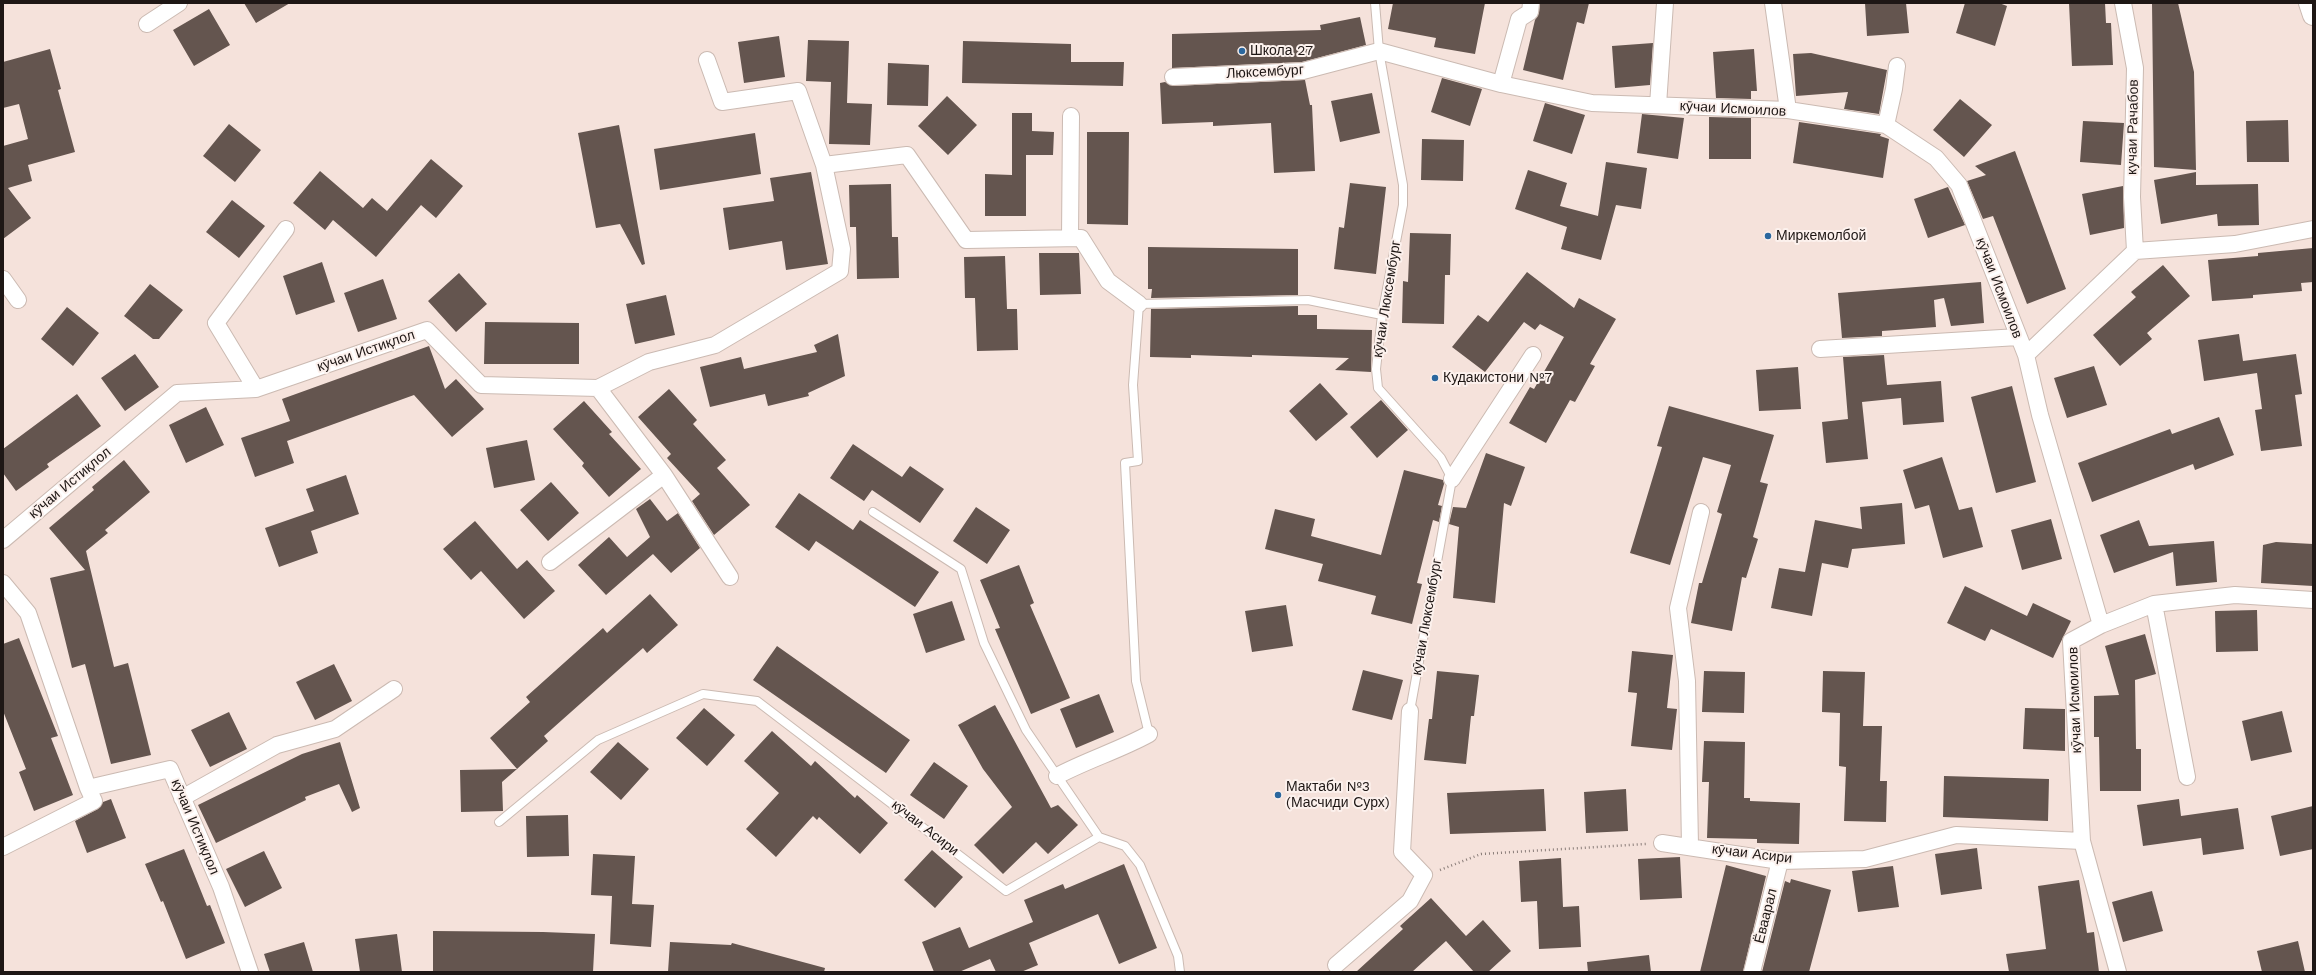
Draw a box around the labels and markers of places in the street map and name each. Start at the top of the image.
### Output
place label: Школа 27 [1250,43,1313,59]
marker: Школа 27 [1237,46,1247,56]
place label: Миркемолбой [1776,228,1866,244]
marker: Миркемолбой [1763,231,1773,241]
place label: Кудакистони №7 [1443,370,1552,386]
marker: Кудакистони №7 [1430,373,1440,383]
place label: Мактаби №3 (Масчиди Сурх) [1286,779,1390,812]
marker: Мактаби №3 (Масчиди Сурх) [1273,790,1283,800]

